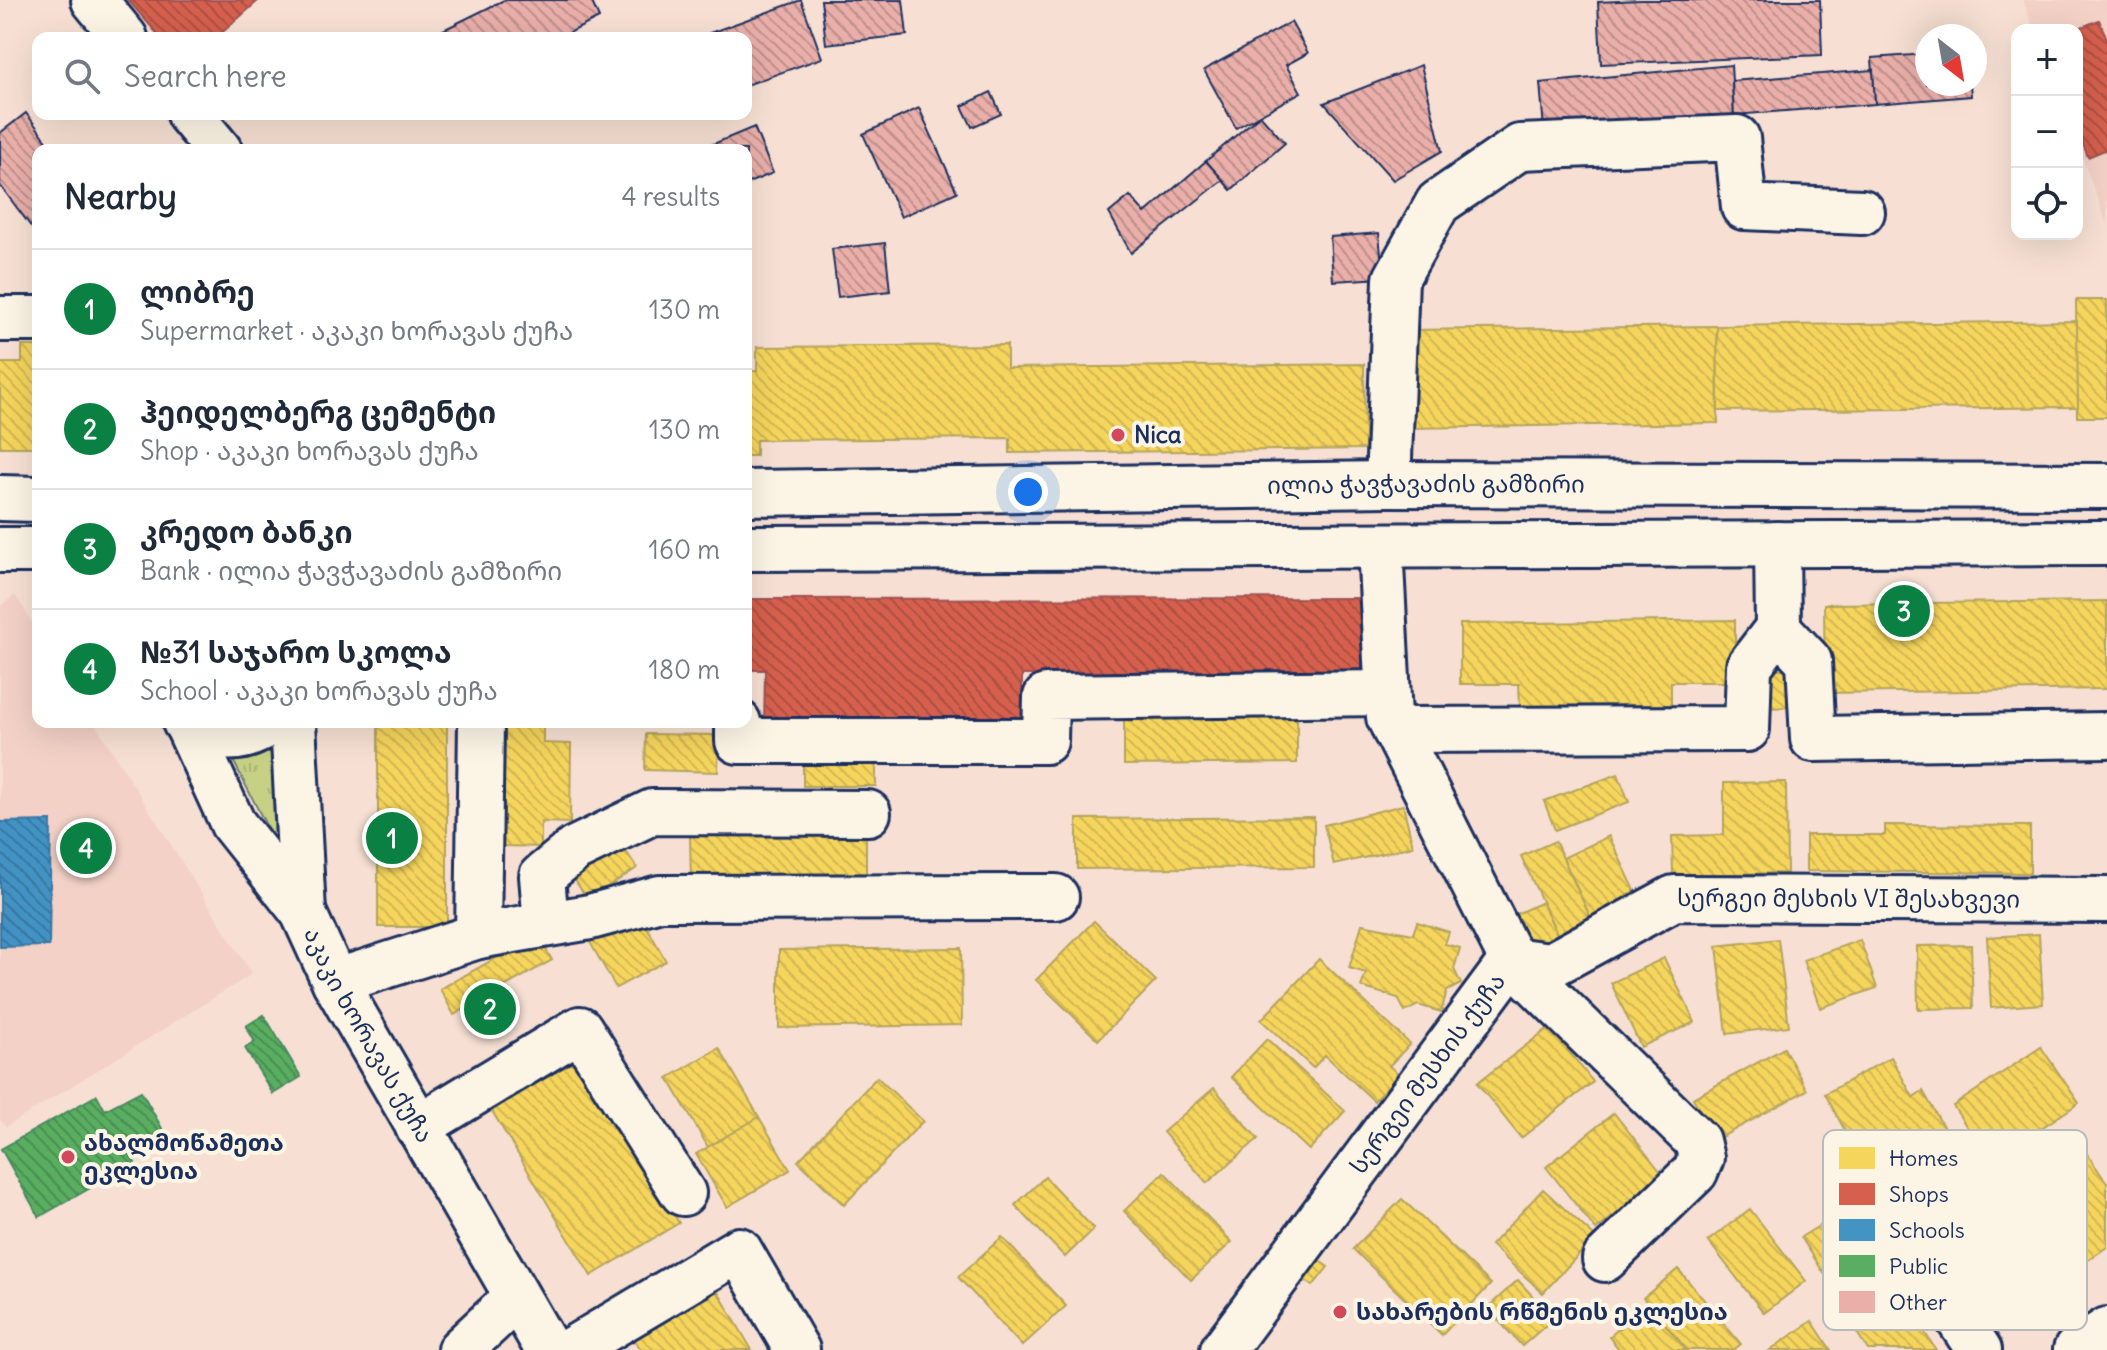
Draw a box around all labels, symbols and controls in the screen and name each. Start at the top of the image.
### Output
north arrow [1915,24,1987,96]
map controls [2011,24,2083,240]
button: + [2011,24,2083,96]
search box [32,32,752,120]
icon: search [60,54,104,98]
text: Search here [124,57,287,95]
button: − [2011,96,2083,168]
button: locate [2011,168,2083,240]
text: Nearby [64,175,177,218]
text: 4 results [622,180,720,213]
text: ლიბრე [140,273,255,311]
text: 1 [85,293,95,326]
text: 130 m [649,293,720,326]
text: Supermarket · აკაკი ხორავას ქუჩა [140,314,573,347]
text: ჰეიდელბერგ ცემენტი [140,393,496,431]
text: 2 [83,413,97,446]
text: 130 m [649,413,720,446]
place label: Nica [1134,419,1182,449]
marker: Nica [1109,426,1127,444]
text: Shop · აკაკი ხორავას ქუჩა [140,434,479,467]
street label: ილია ჭავჭავაძის გამზირი [1267,468,1585,500]
your location [1008,472,1048,512]
text: კრედო ბანკი [140,513,353,551]
text: 3 [83,533,97,566]
text: 160 m [649,533,720,566]
text: Bank · ილია ჭავჭავაძის გამზირი [140,554,562,587]
pin: 3 [1878,581,1930,641]
text: №31 საჯარო სკოლა [140,633,452,671]
text: 4 [82,653,98,686]
text: 180 m [649,653,720,686]
text: School · აკაკი ხორავას ქუჩა [140,674,498,707]
pin: 1 [366,808,418,868]
pin: 4 [60,818,112,878]
street label: სერგეი მესხის VI შესახვევი [1677,882,2020,914]
street label: აკაკი ხორავას ქუჩა [298,922,441,1148]
street label: სერგეი მესხის ქუჩა [1343,967,1511,1179]
pin: 2 [464,979,516,1039]
place label: ახალმოწამეთა ეკლესია [84,1127,284,1185]
legend [1823,1130,2087,1330]
text: Homes [1889,1144,1958,1172]
marker: ახალმოწამეთა ეკლესია [59,1148,77,1166]
text: Shops [1889,1180,1949,1208]
text: Schools [1889,1216,1965,1244]
text: Public [1889,1252,1948,1280]
text: Other [1889,1288,1947,1316]
place label: სახარების რწმენის ეკლესია [1356,1296,1728,1326]
marker: სახარების რწმენის ეკლესია [1331,1303,1349,1321]

